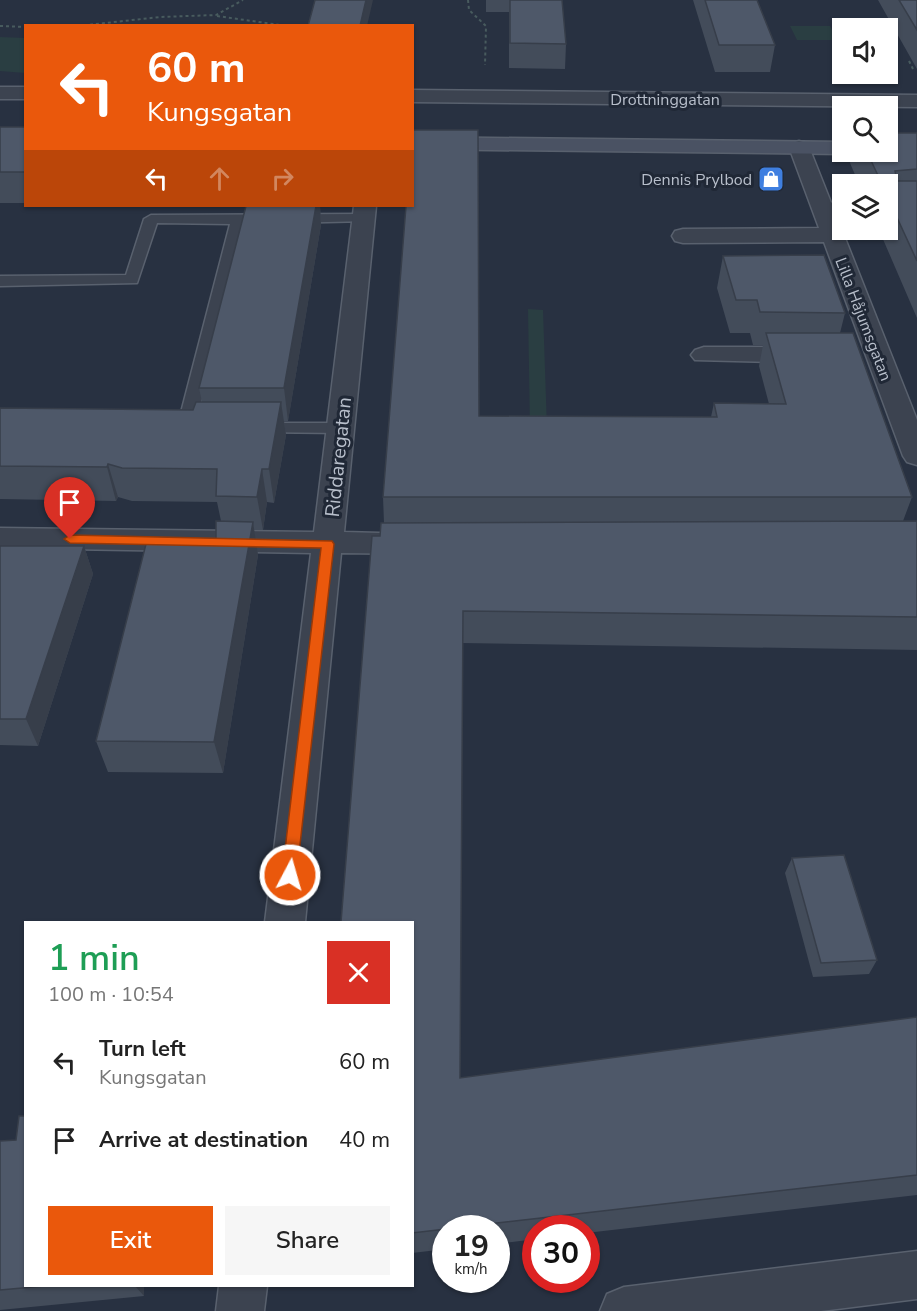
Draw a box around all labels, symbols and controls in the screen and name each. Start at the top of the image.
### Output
map controls [832,18,898,240]
button: sound [832,18,898,84]
text: 60 m [147,40,246,97]
icon: left [48,48,126,126]
street label: Drottninggatan [610,89,720,111]
text: Kungsgatan [147,94,292,131]
button: search [832,96,898,162]
icon: left [140,162,173,195]
icon: ahead [203,162,236,195]
icon: right [266,162,299,195]
shop icon: Dennis Prylbod [756,164,786,194]
place label: Dennis Prylbod [641,169,752,191]
button: layers [832,174,898,240]
street label: Lilla Håjumsgatan [829,255,897,384]
street label: Riddaregatan [319,396,358,519]
pin [44,477,95,539]
icon: arrive [53,486,86,519]
position arrow [258,843,322,907]
text: 1 min [48,934,140,983]
button: close [327,941,390,1004]
text: 100 m · 10:54 [48,981,174,1008]
text: Turn left [99,1034,186,1064]
icon: left [48,1046,81,1079]
text: 60 m [339,1047,390,1077]
text: Kungsgatan [99,1064,207,1091]
icon: arrive [48,1124,81,1157]
text: Arrive at destination [99,1125,308,1155]
text: 40 m [339,1125,390,1155]
button: Exit [48,1206,213,1275]
button: Share [225,1206,390,1275]
speed limit sign: 30 [522,1215,600,1293]
text: 19 [453,1226,489,1267]
text: km/h [454,1259,488,1279]

